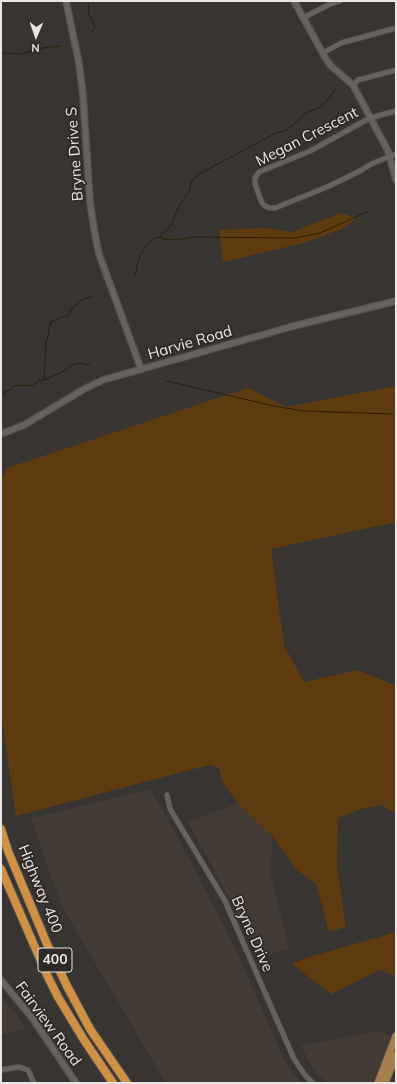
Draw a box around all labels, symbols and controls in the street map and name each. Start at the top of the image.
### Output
north arrow [16,16,56,56]
text: N [31,41,40,55]
street label: Megan Crescent [253,103,361,171]
street label: Bryne Drive S [63,106,87,202]
street label: Harvie Road [146,322,234,364]
street label: Highway 400 [14,842,66,936]
street label: Bryne Drive [227,893,277,975]
road number: 400 [38,948,72,972]
street label: Fairview Road [11,978,85,1070]

